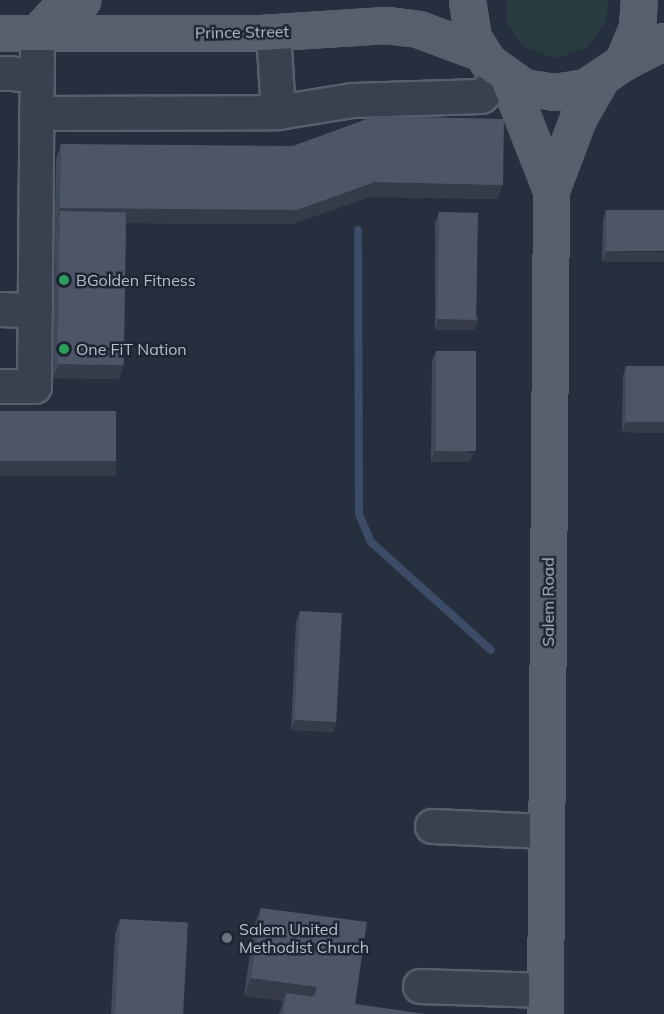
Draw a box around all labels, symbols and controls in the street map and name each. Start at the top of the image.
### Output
street label: Prince Street [195,22,289,42]
place label: BGolden Fitness [76,270,196,290]
marker: BGolden Fitness [57,273,71,287]
place label: One FiT Nation [76,339,187,359]
marker: One FiT Nation [57,342,71,356]
street label: Salem Road [538,557,558,647]
place label: Salem United Methodist Church [239,919,369,957]
marker: Salem United Methodist Church [220,931,234,945]

